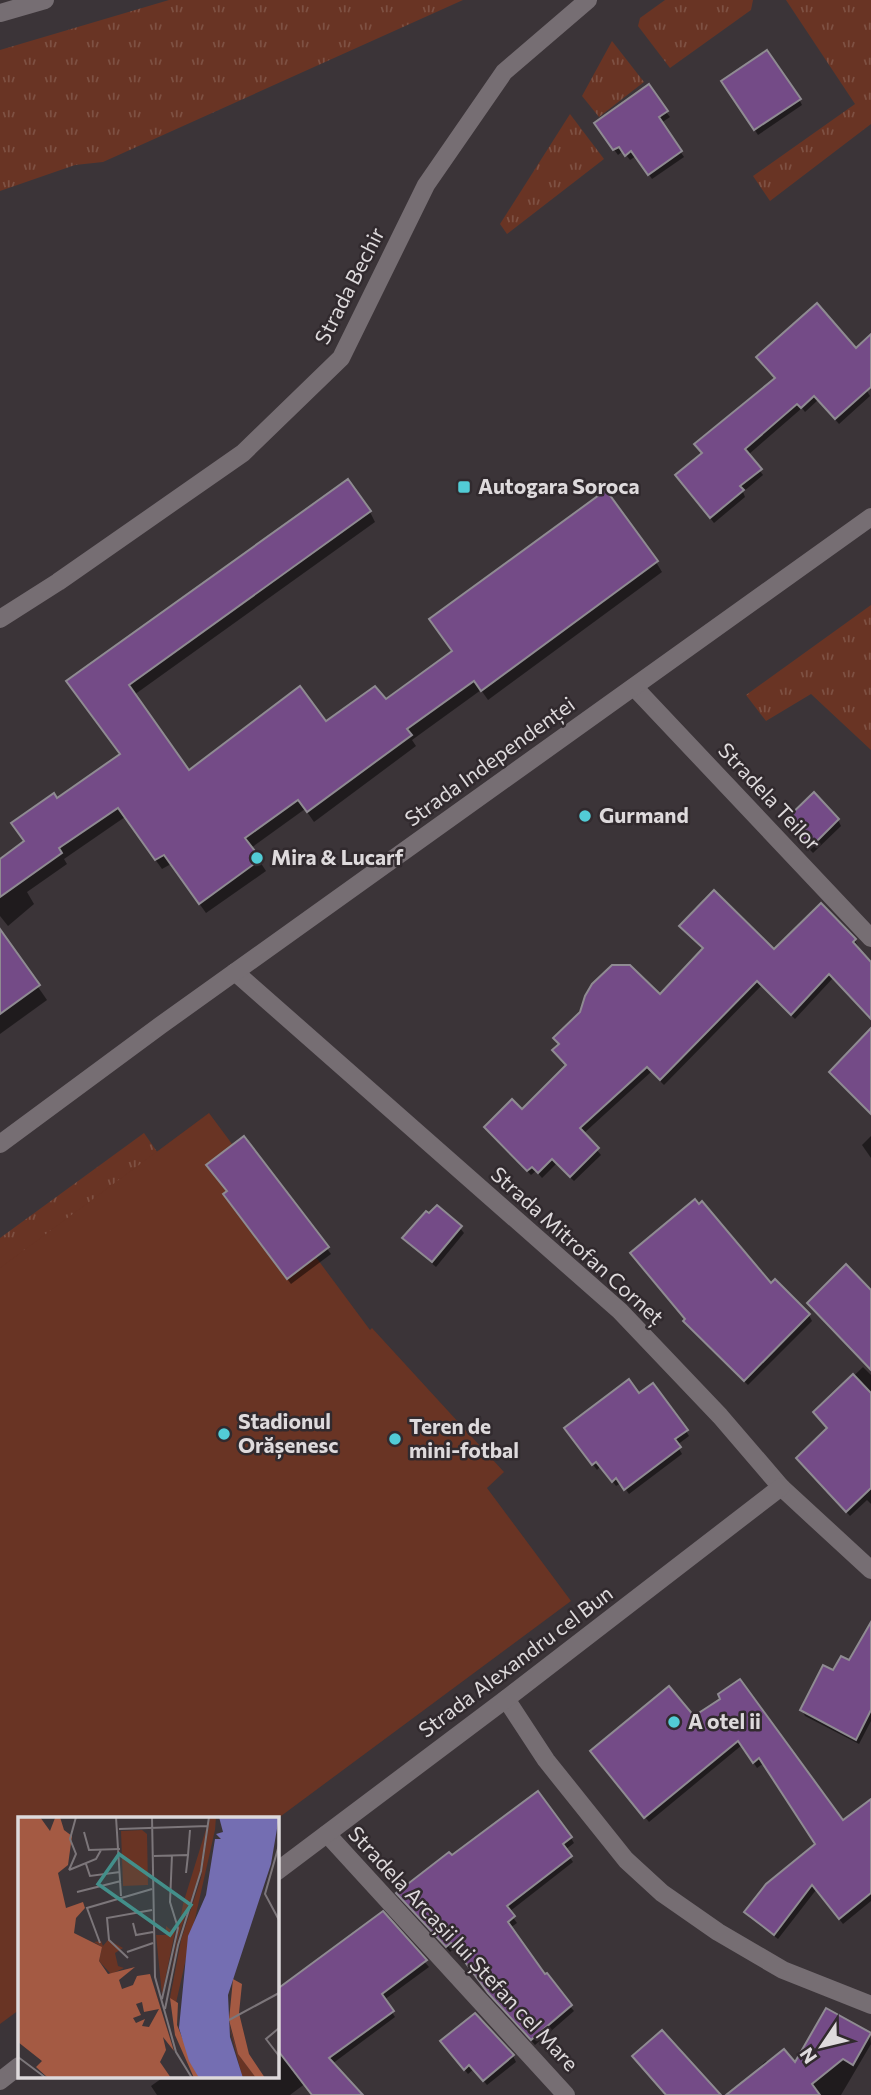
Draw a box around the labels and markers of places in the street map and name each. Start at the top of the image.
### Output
place label: Autogara Soroca [478,473,640,498]
marker: Autogara Soroca [456,479,472,495]
place label: Gurmand [599,802,689,827]
marker: Gurmand [577,808,593,824]
place label: Mira & Lucarf [271,844,404,869]
marker: Mira & Lucarf [249,850,265,866]
place label: Stadionul Orășenesc [238,1408,339,1459]
place label: Teren de mini-fotbal [409,1413,519,1462]
marker: Stadionul Orășenesc [216,1426,232,1442]
marker: Teren de mini-fotbal [387,1431,403,1447]
place label: A otel ii [688,1708,761,1733]
marker: A otel ii [666,1714,682,1730]

